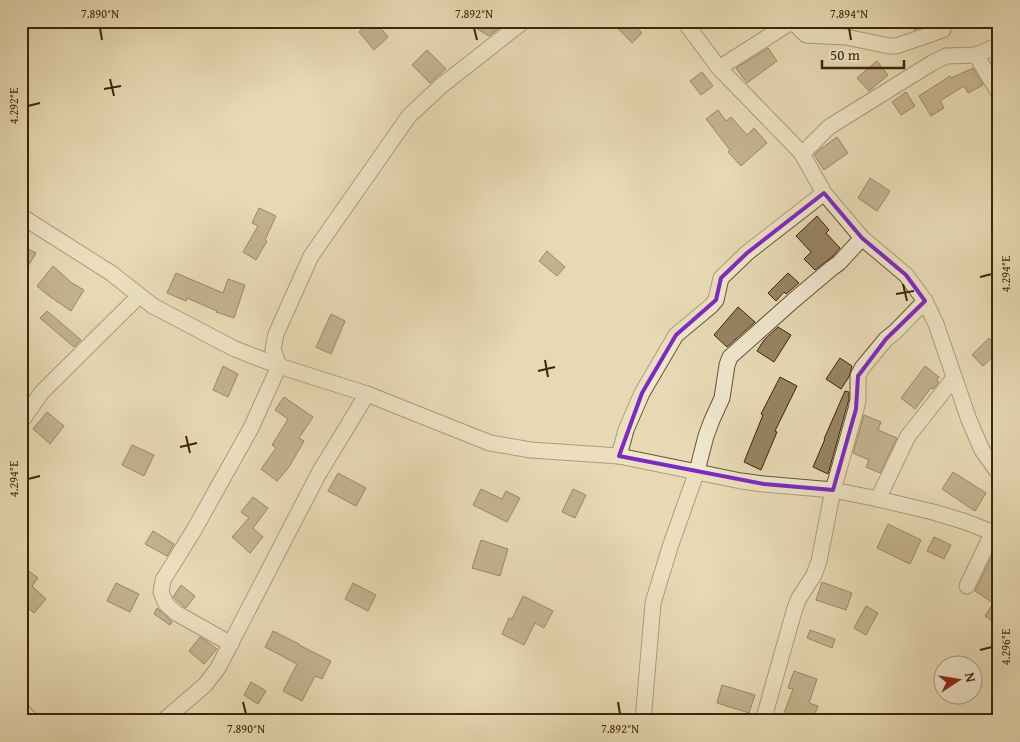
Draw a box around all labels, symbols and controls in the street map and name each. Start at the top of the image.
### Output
text: 7.890°N [81,5,119,22]
text: 7.892°N [455,5,493,22]
text: 7.894°N [830,5,868,22]
scale bar [822,38,905,70]
text: 50 m [830,44,861,65]
text: 4.292°E [5,88,22,124]
text: 4.294°E [997,256,1014,292]
text: 4.294°E [5,461,22,497]
text: 4.296°E [997,629,1014,665]
north arrow [932,654,982,704]
text: N [960,671,982,685]
text: 7.890°N [227,720,265,737]
text: 7.892°N [601,720,639,737]

